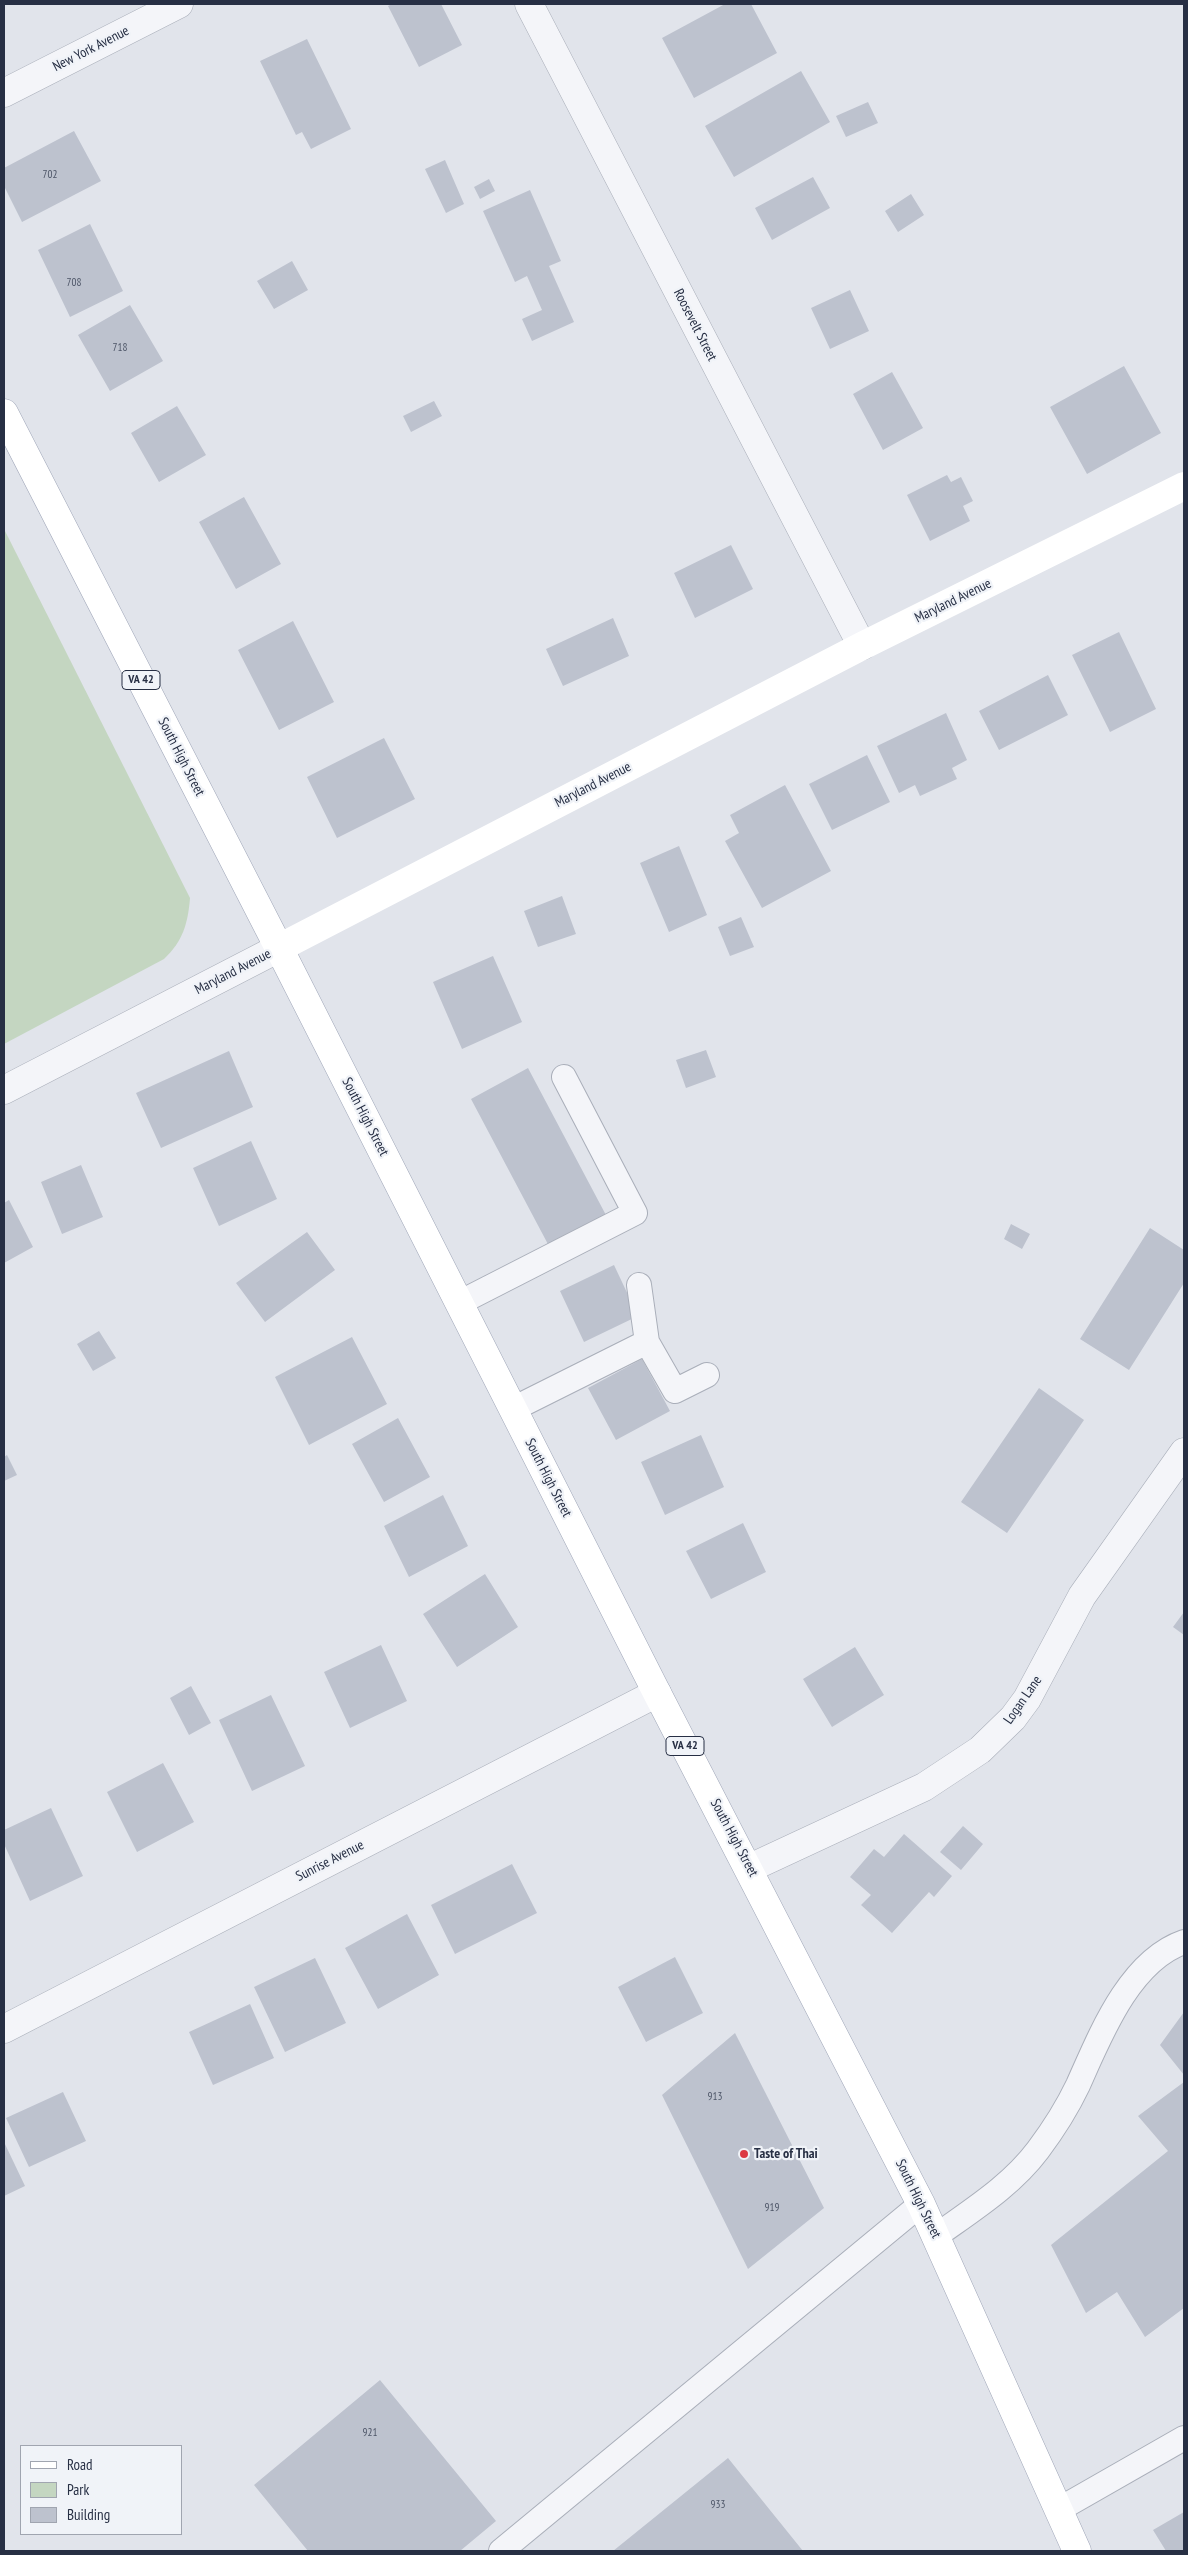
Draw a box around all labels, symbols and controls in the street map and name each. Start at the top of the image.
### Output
street label: New York Avenue [50,23,132,75]
house number: 702 [43,168,57,182]
house number: 708 [67,276,81,290]
street label: Roosevelt Street [670,286,720,364]
house number: 718 [113,341,127,355]
street label: Maryland Avenue [912,575,994,627]
road number: VA 42 [122,670,160,690]
street label: South High Street [154,715,208,799]
street label: Maryland Avenue [552,759,634,811]
street label: Maryland Avenue [192,946,274,998]
street label: South High Street [338,1075,392,1159]
street label: South High Street [521,1436,575,1520]
street label: Logan Lane [1000,1673,1046,1727]
road number: VA 42 [666,1736,704,1755]
street label: South High Street [706,1796,762,1880]
street label: Sunrise Avenue [293,1837,367,1885]
house number: 913 [708,2090,722,2104]
place label: Taste of Thai [754,2146,818,2162]
marker: Taste of Thai [738,2148,750,2160]
street label: South High Street [892,2157,944,2241]
house number: 919 [765,2201,779,2215]
house number: 921 [363,2426,377,2440]
legend [20,2445,182,2535]
text: Road [67,2455,93,2474]
text: Park [67,2480,89,2499]
house number: 933 [711,2498,725,2512]
text: Building [67,2505,110,2524]

